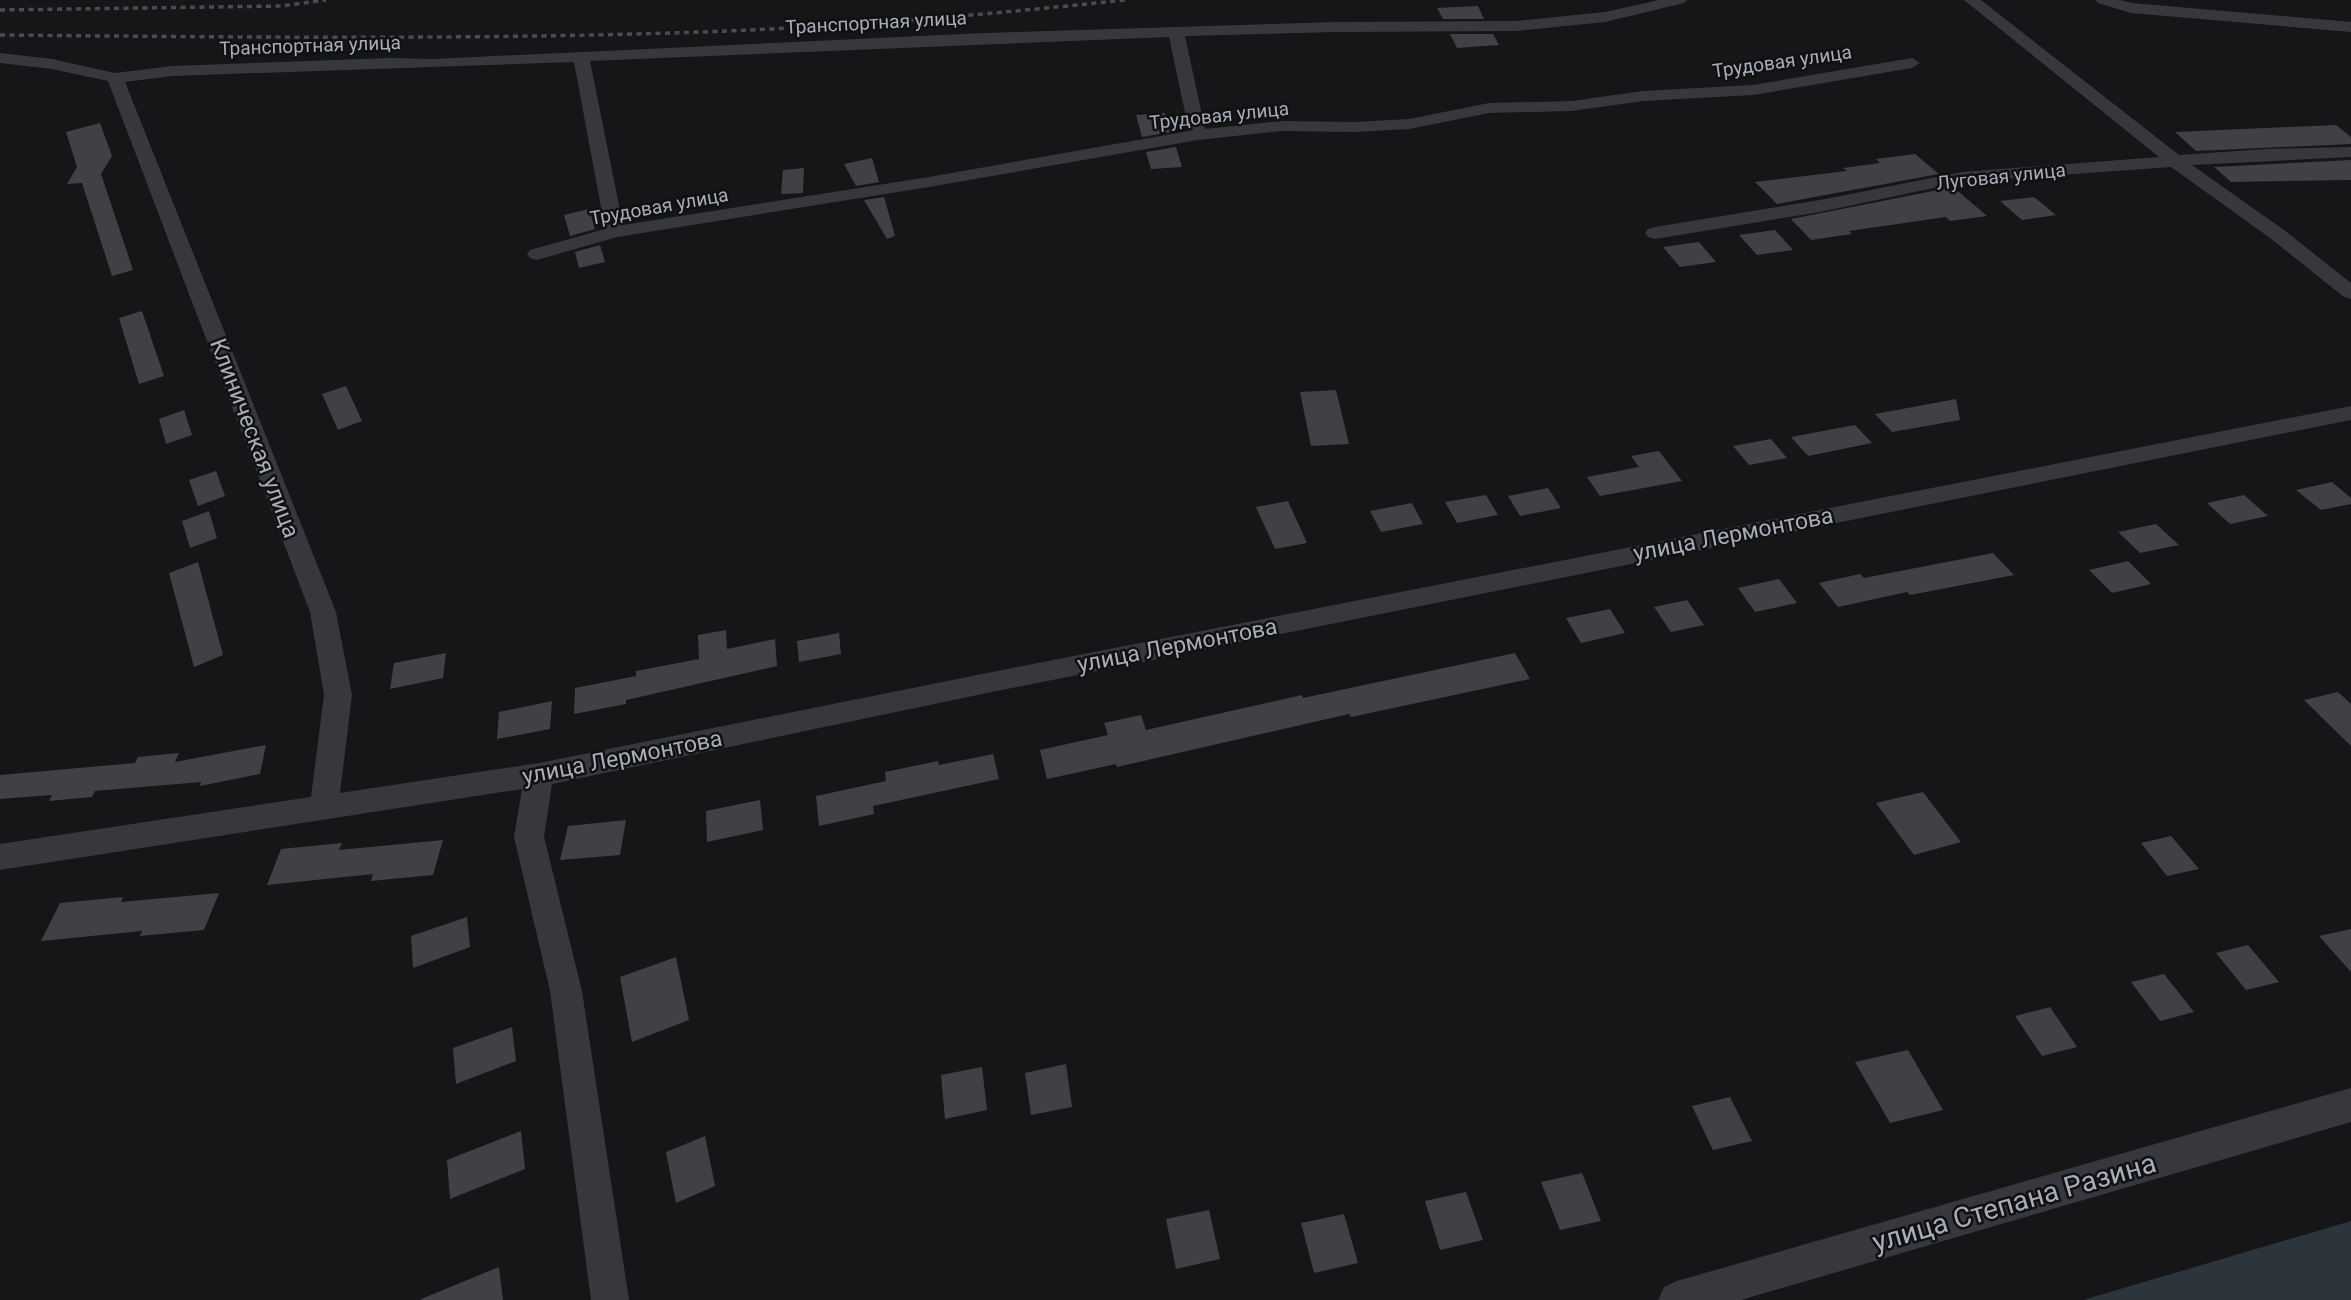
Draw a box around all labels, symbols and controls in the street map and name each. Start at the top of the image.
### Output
street label: Транспортная улица [785,6,967,39]
street label: Транспортная улица [219,31,401,60]
street label: Трудовая улица [1711,40,1853,83]
street label: Трудовая улица [1148,97,1290,134]
street label: Луговая улица [1935,158,2067,195]
street label: Трудовая улица [588,183,730,230]
street label: Клиническая улица [204,335,305,542]
street label: улица Лермонтова [1631,502,1835,567]
street label: улица Лермонтова [1075,613,1279,678]
street label: улица Лермонтова [520,725,724,790]
street label: улица Степана Разина [1869,1146,2160,1259]

